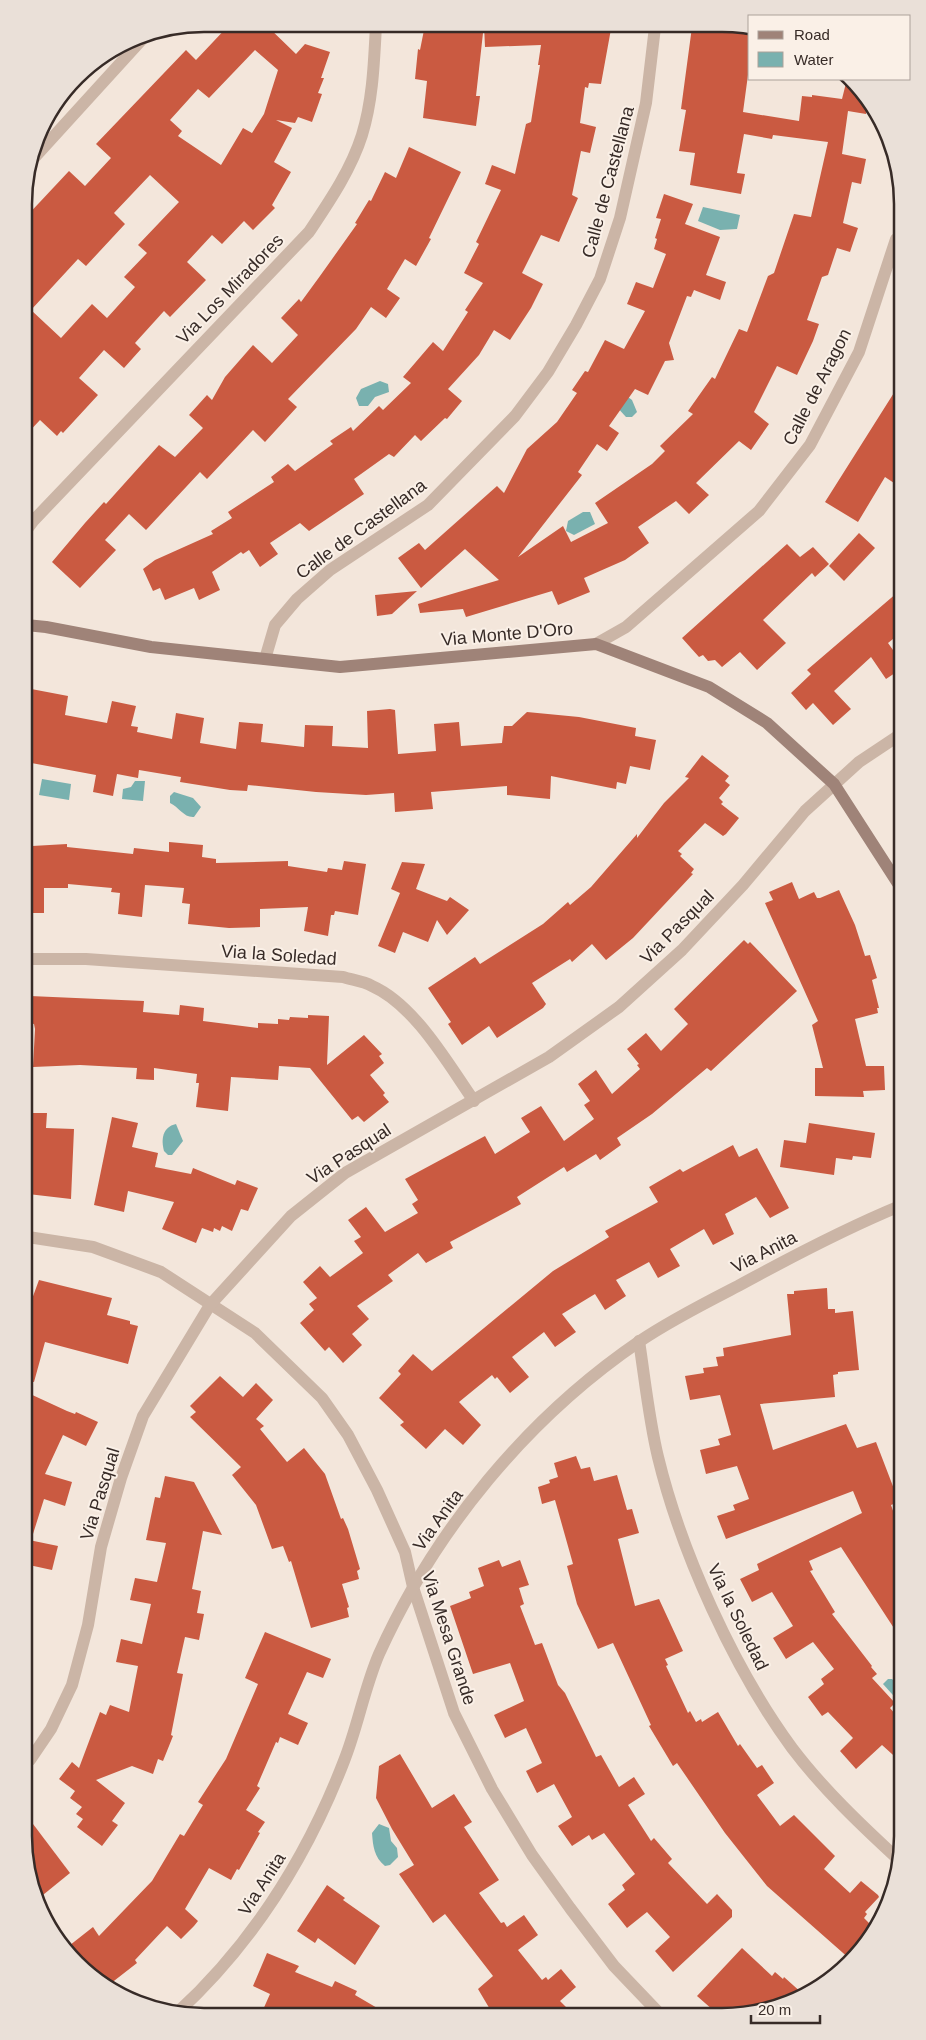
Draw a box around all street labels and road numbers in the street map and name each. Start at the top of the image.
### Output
street label: Calle de Castellana [578,103,638,260]
street label: Via Los Miradores [173,230,287,348]
street label: Calle de Aragon [779,325,855,449]
street label: Calle de Castellana [292,474,431,583]
street label: Via Monte D'Oro [440,618,574,650]
street label: Via Pasqual [636,886,718,968]
street label: Via la Soledad [221,941,337,969]
street label: Via Pasqual [303,1120,395,1188]
street label: Via Anita [728,1227,801,1277]
street label: Via Pasqual [76,1445,124,1543]
street label: Via Anita [409,1485,467,1554]
street label: Via la Soledad [704,1561,772,1673]
street label: Via Mesa Grande [418,1568,480,1708]
street label: Via Anita [234,1848,290,1919]

